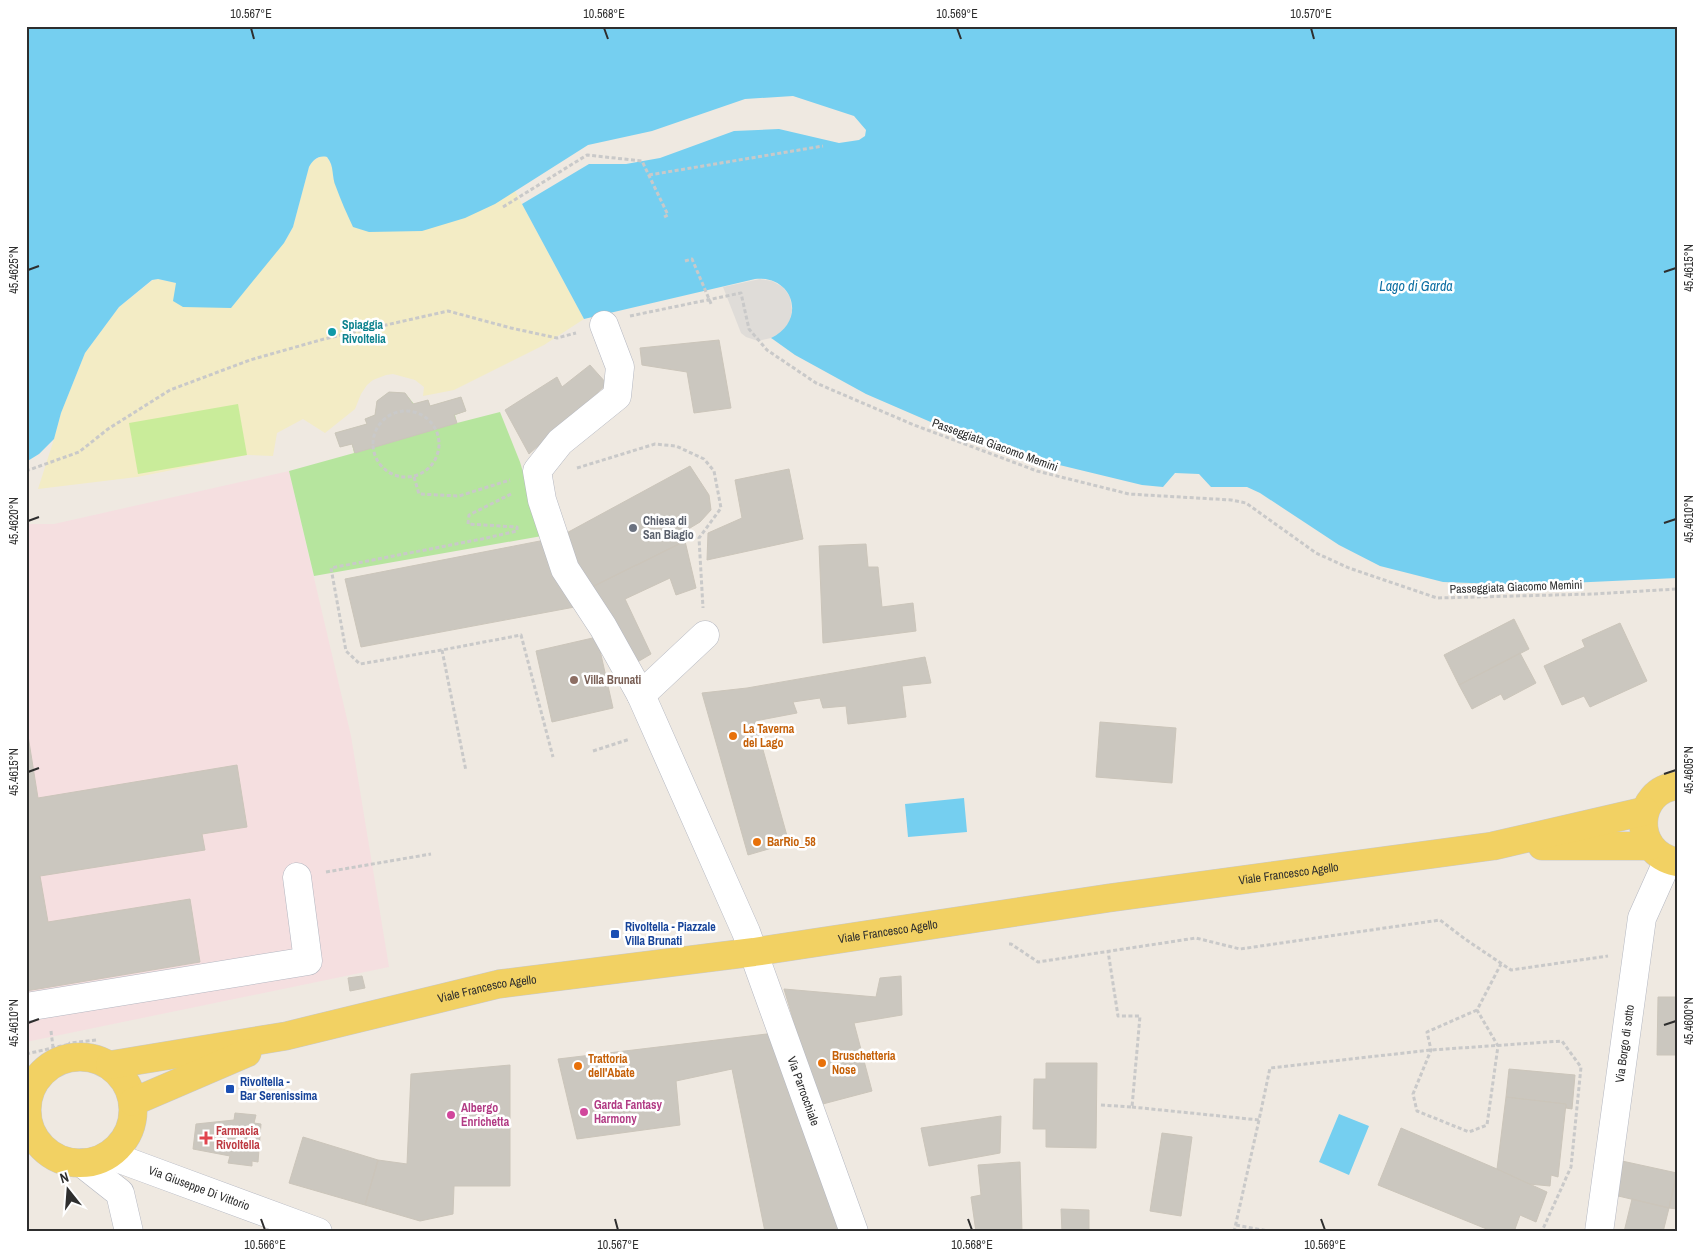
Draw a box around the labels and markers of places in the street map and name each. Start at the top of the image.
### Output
place label: Spiaggia Rivoltelia [342,317,386,347]
marker: Spiaggia Rivoltelia [326,326,338,338]
place label: Chiesa di San Biagio [643,513,694,543]
marker: Chiesa di San Biagio [627,522,639,534]
place label: Villa Brunati [584,672,642,688]
marker: Villa Brunati [568,674,580,686]
place label: La Taverna del Lago [743,721,795,751]
marker: La Taverna del Lago [727,730,739,742]
place label: BarRio_58 [767,834,816,850]
marker: BarRio_58 [751,836,763,848]
place label: Rivoltella - Piazzale Villa Brunati [625,919,716,949]
marker: Rivoltella - Piazzale Villa Brunati [609,928,621,940]
place label: Bruschetteria Nose [832,1048,896,1078]
place label: Trattoria dell'Abate [588,1051,635,1081]
marker: Bruschetteria Nose [816,1057,828,1069]
marker: Trattoria dell'Abate [572,1060,584,1072]
place label: Rivoltella - Bar Serenissima [240,1074,318,1104]
marker: Rivoltella - Bar Serenissima [224,1083,236,1095]
place label: Garda Fantasy Harmony [594,1097,662,1127]
place label: Albergo Enrichetta [461,1100,510,1130]
marker: Garda Fantasy Harmony [578,1106,590,1118]
marker: Albergo Enrichetta [445,1109,457,1121]
place label: Farmacia Rivoltella [216,1123,260,1153]
marker: Farmacia Rivoltella [200,1132,212,1144]

